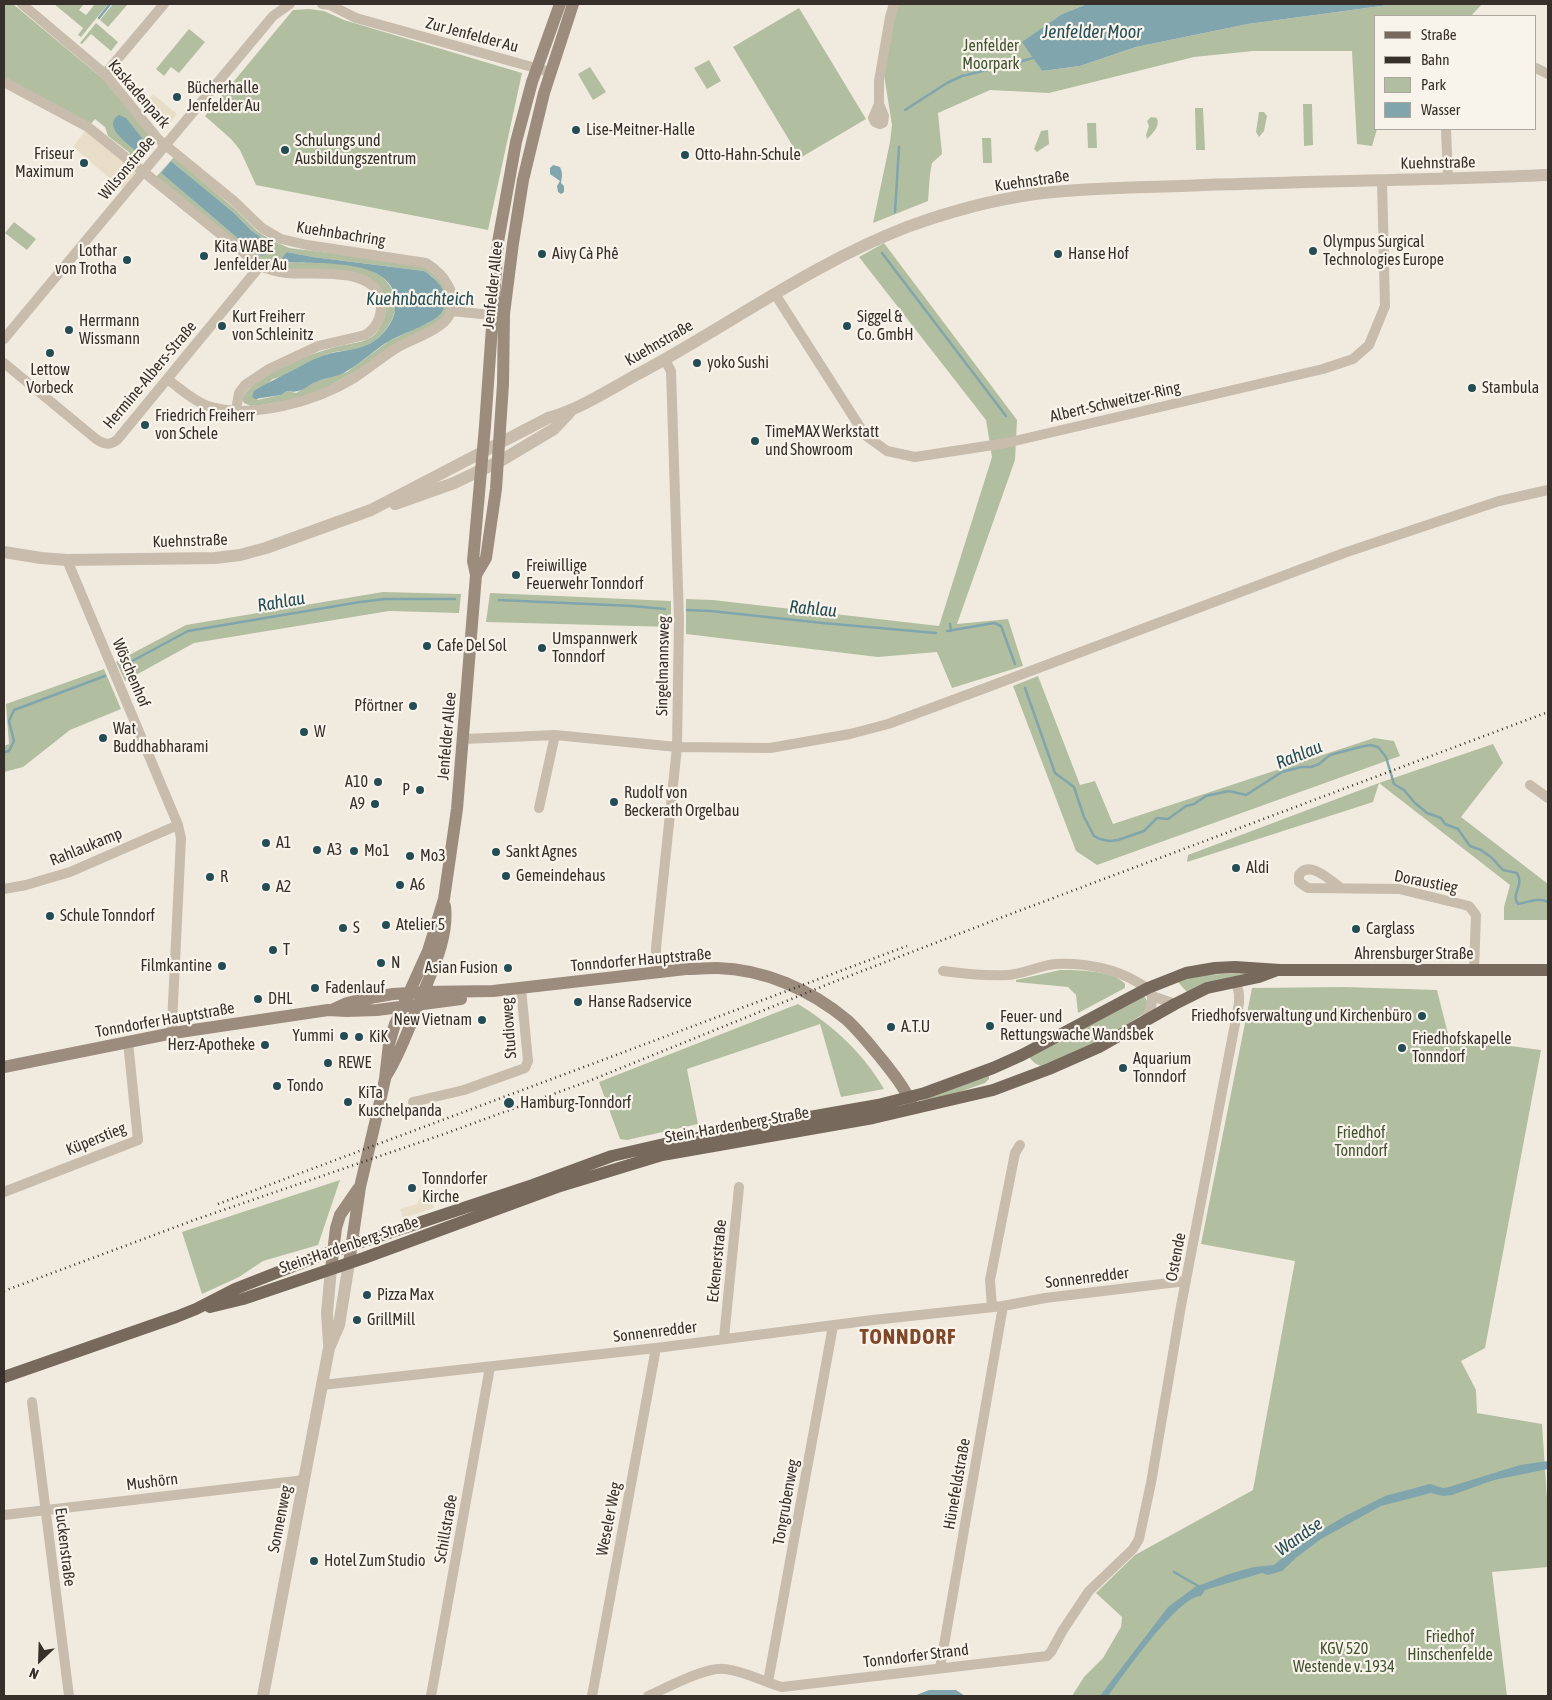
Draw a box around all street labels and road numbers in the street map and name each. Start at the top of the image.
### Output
street label: Zur Jenfelder Au [424,13,520,57]
street label: Kaskadenpark [104,56,174,132]
street label: Wilsonstraße [95,132,159,204]
street label: Kuehnstraße [1400,153,1476,173]
street label: Kuehnstraße [993,166,1071,196]
street label: Kuehnbachring [295,217,387,251]
street label: Jenfelder Allee [479,240,507,330]
street label: Kuehnstraße [622,316,696,370]
street label: Hermine-Albers-Straße [99,317,201,433]
street label: Albert-Schweitzer-Ring [1048,378,1182,426]
street label: Kuehnstraße [152,530,228,552]
street label: Singelmannsweg [653,616,673,716]
street label: Wöschenhof [108,636,154,710]
street label: Jenfelder Allee [434,691,460,781]
street label: Rahlaukamp [47,824,125,870]
street label: Doraustieg [1393,866,1459,898]
street label: Tonndorfer Hauptstraße [570,944,712,976]
street label: Ahrensburger Straße [1354,944,1474,964]
street label: Studioweg [497,997,521,1059]
street label: Tonndorfer Hauptstraße [94,998,236,1042]
street label: Stein-Hardenberg-Straße [664,1103,810,1147]
street label: Küperstieg [63,1118,129,1160]
street label: Stein-Hardenberg-Straße [277,1212,421,1278]
street label: Eckenerstraße [703,1219,731,1303]
street label: Ostende [1162,1231,1190,1283]
street label: Sonnenredder [1044,1263,1130,1293]
street label: Sonnenredder [612,1317,698,1347]
street label: Hünefeldstraße [940,1437,974,1531]
street label: Tongrubenweg [769,1458,803,1546]
street label: Mushörn [125,1469,179,1495]
street label: Weseler Weg [592,1480,626,1558]
street label: Sonnenweg [264,1484,296,1554]
street label: Schillstraße [431,1493,461,1565]
street label: Euckenstraße [51,1507,79,1587]
street label: Tonndorfer Strand [862,1640,970,1672]

